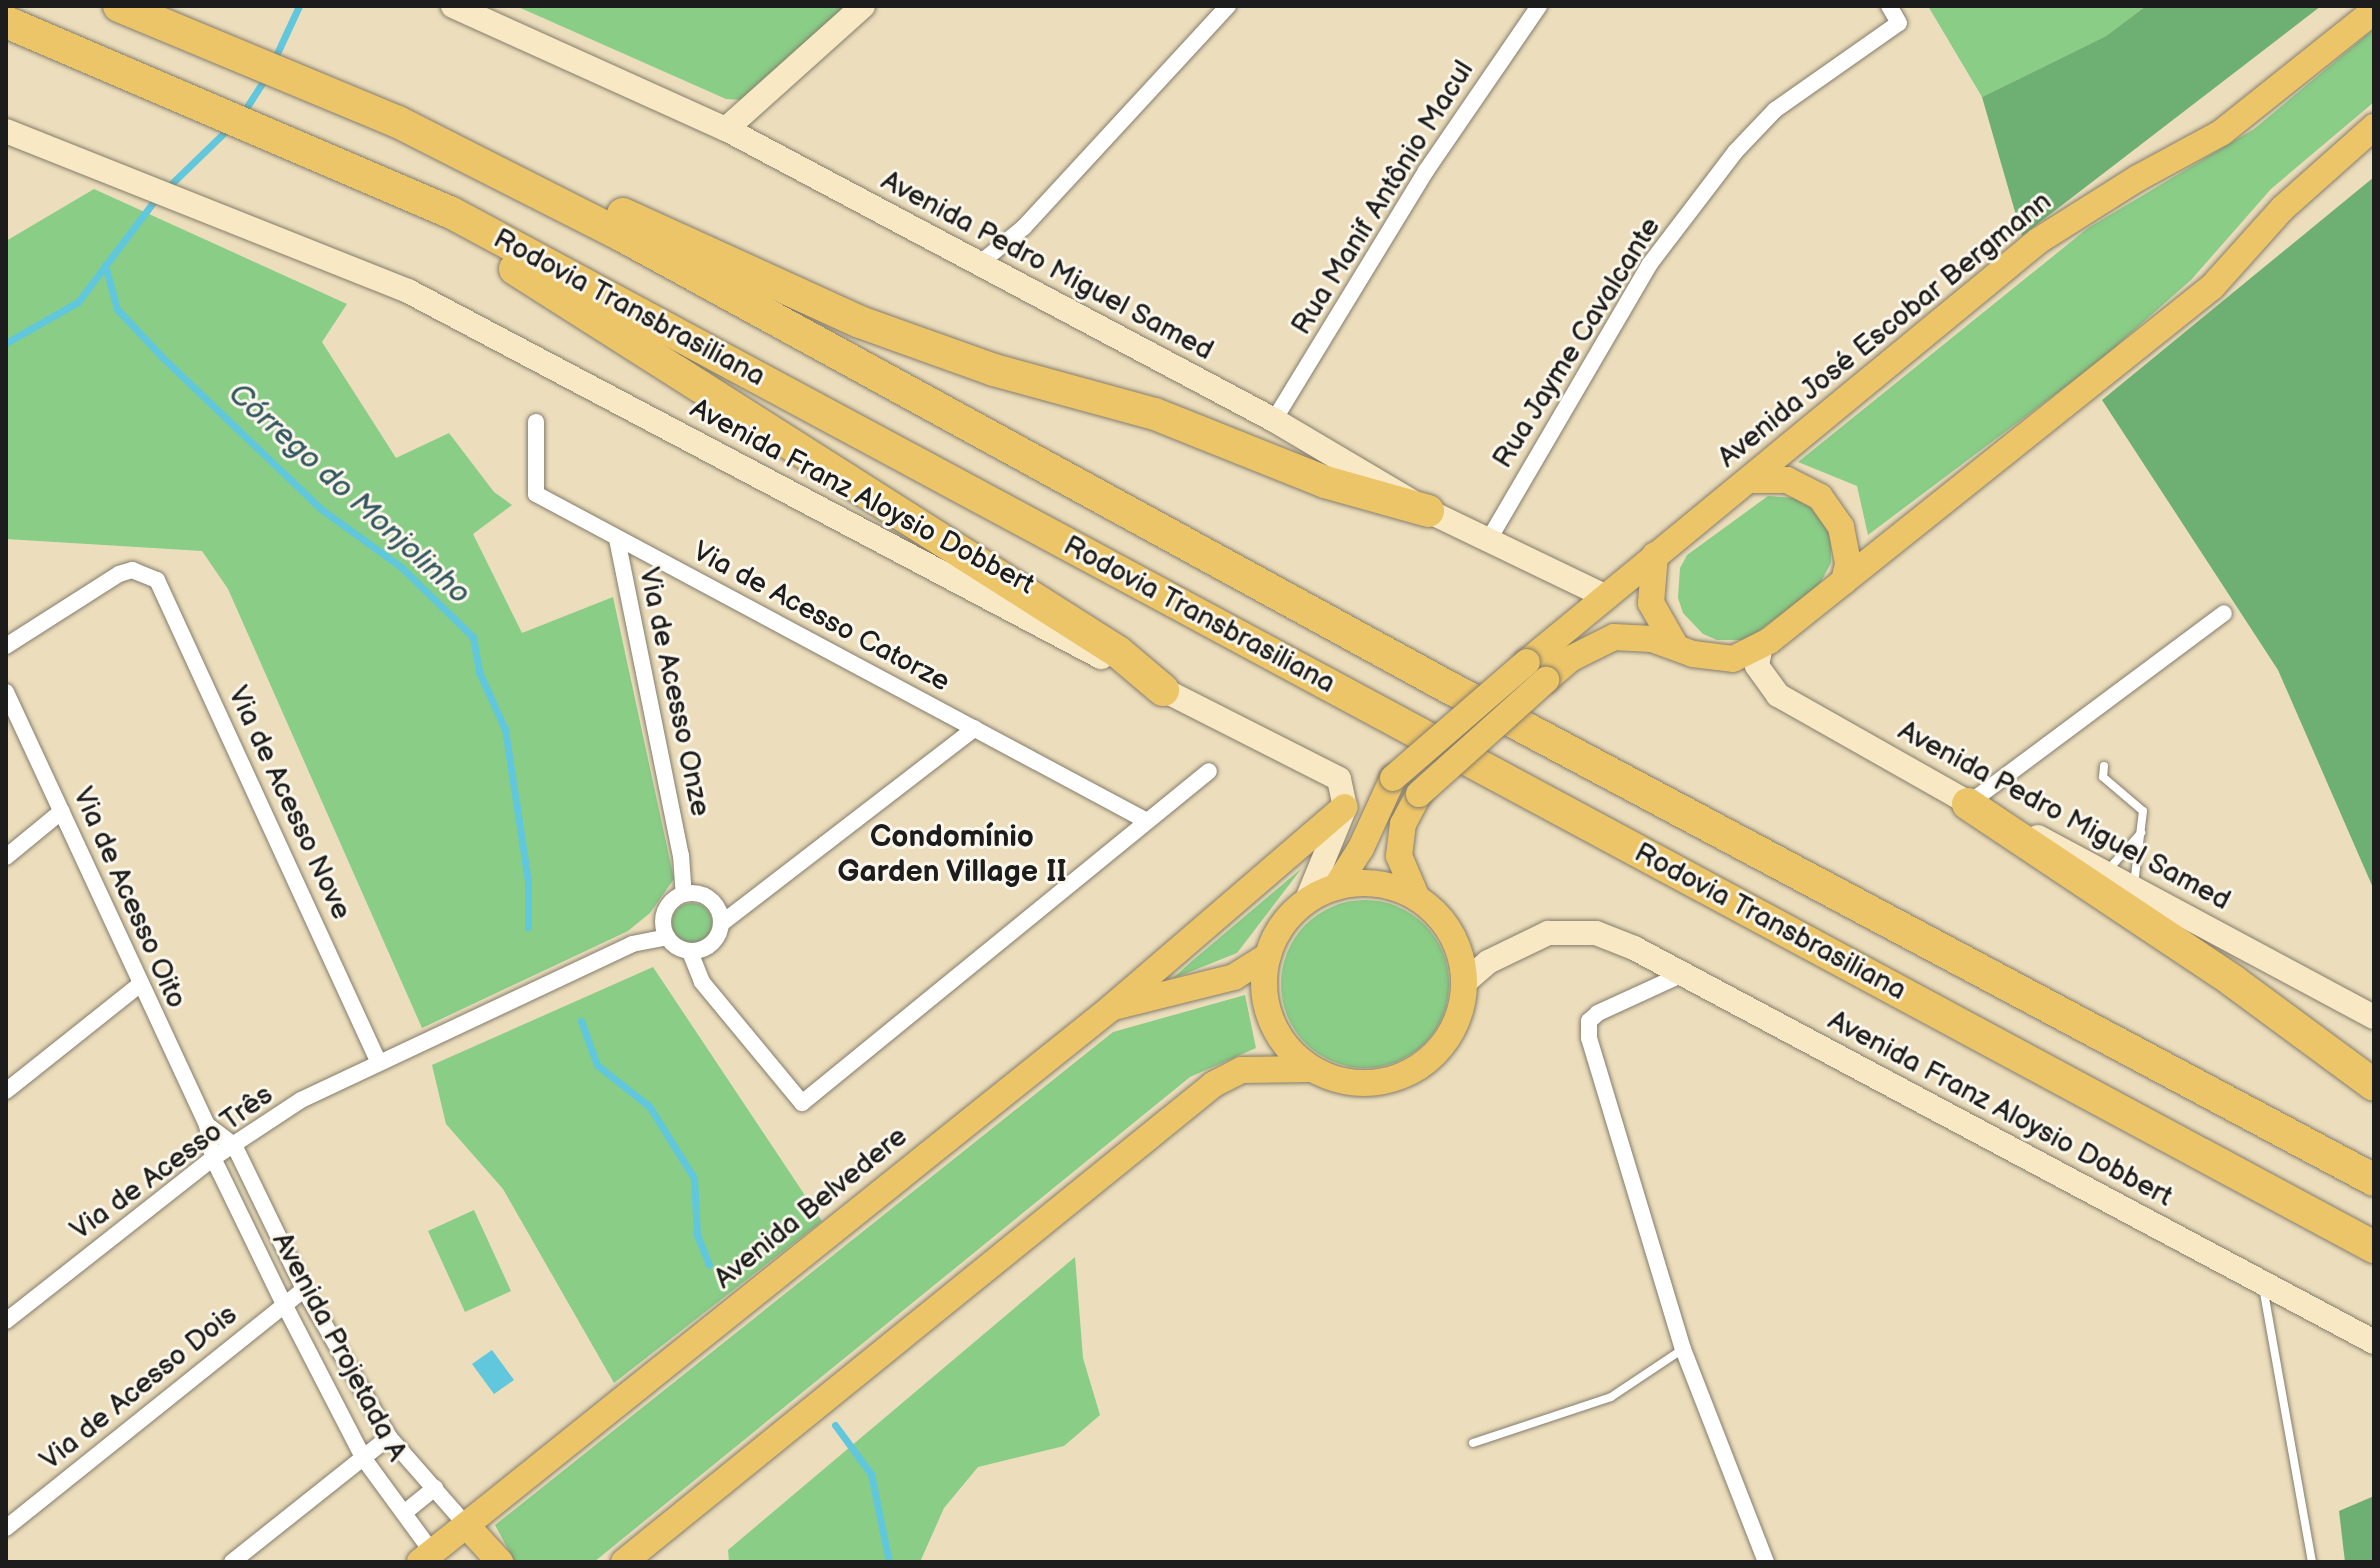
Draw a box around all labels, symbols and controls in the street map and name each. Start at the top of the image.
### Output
street label: Rua Manif Antônio Macul [1285,55,1481,341]
street label: Avenida Pedro Miguel Samed [875,164,1219,368]
street label: Avenida José Escobar Bergmann [1711,185,2059,475]
street label: Rua Jayme Cavalcante [1486,211,1668,475]
street label: Rodovia Transbrasiliana [487,222,771,394]
water label: Córrego do Monjolinho [221,376,477,612]
street label: Avenida Franz Aloysio Dobbert [684,392,1040,602]
street label: Rodovia Transbrasiliana [1057,529,1341,701]
street label: Via de Acesso Catorze [687,535,955,699]
street label: Via de Acesso Onze [631,565,717,819]
street label: Via de Acesso Nove [220,681,358,925]
street label: Avenida Pedro Miguel Samed [1892,714,2236,918]
street label: Via de Acesso Oito [65,782,193,1014]
district label: Condomínio Garden Village II [837,819,1067,890]
street label: Rodovia Transbrasiliana [1628,836,1912,1008]
street label: Avenida Franz Aloysio Dobbert [1822,1004,2178,1214]
street label: Via de Acesso Três [64,1078,280,1248]
street label: Avenida Belvedere [708,1120,914,1296]
street label: Avenida Projetada A [265,1227,413,1467]
street label: Via de Acesso Dois [34,1298,244,1478]

